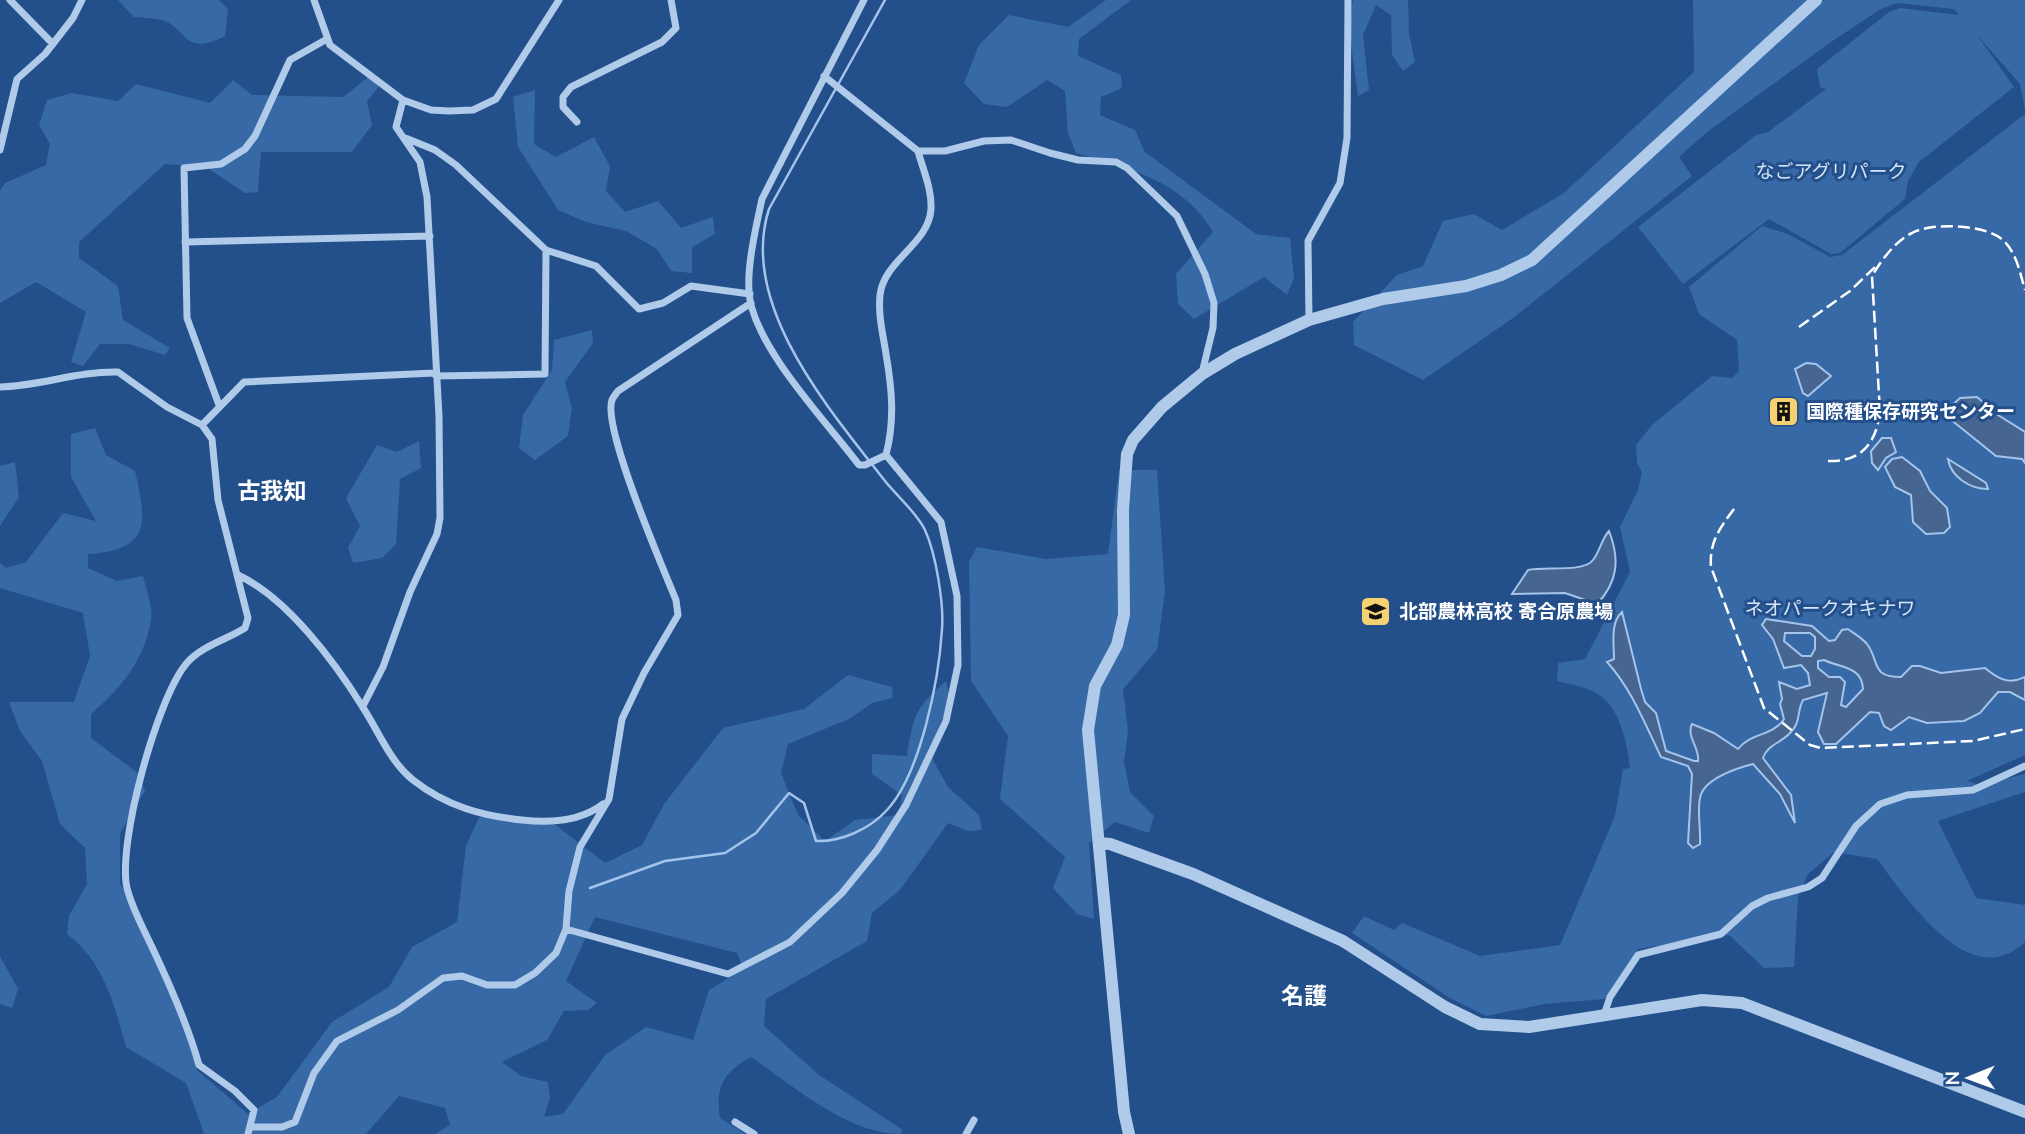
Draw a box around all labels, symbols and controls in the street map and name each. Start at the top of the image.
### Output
park label: なごアグリパーク [1755,159,1907,183]
building icon: 国際種保存研究センター [1766,394,1800,428]
place label: 国際種保存研究センター [1806,399,2015,423]
district label: 古我知 [238,476,307,505]
school or university icon: 北部農林高校 寄合原農場 [1359,594,1393,628]
park label: ネオパークオキナワ [1744,596,1916,620]
place label: 北部農林高校 寄合原農場 [1399,599,1613,623]
district label: 名護 [1281,981,1327,1010]
north arrow [1934,1043,2004,1113]
text: N [1940,1071,1964,1086]

